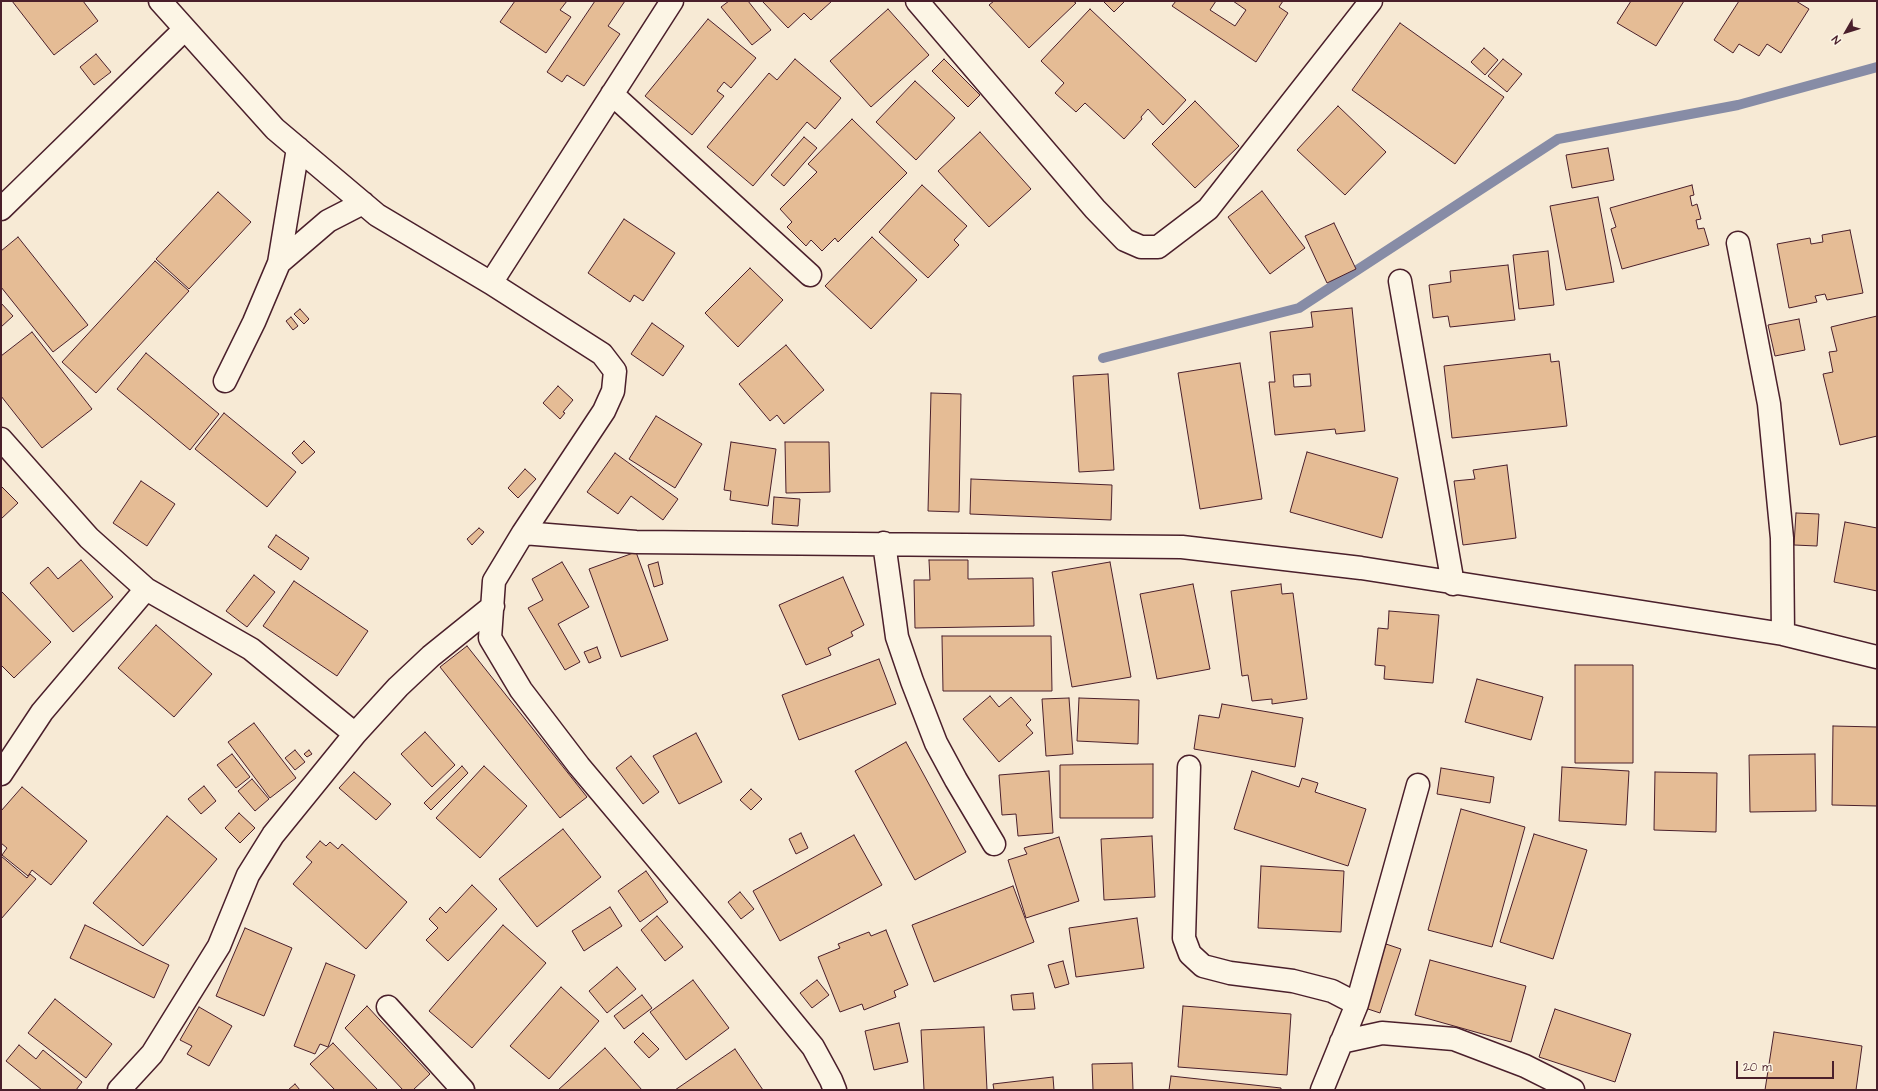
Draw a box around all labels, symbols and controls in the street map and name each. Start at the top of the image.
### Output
north arrow [1826,12,1866,52]
text: N [1828,32,1844,47]
scale bar [1738,1053,1836,1079]
text: 20 m [1743,1059,1772,1076]

